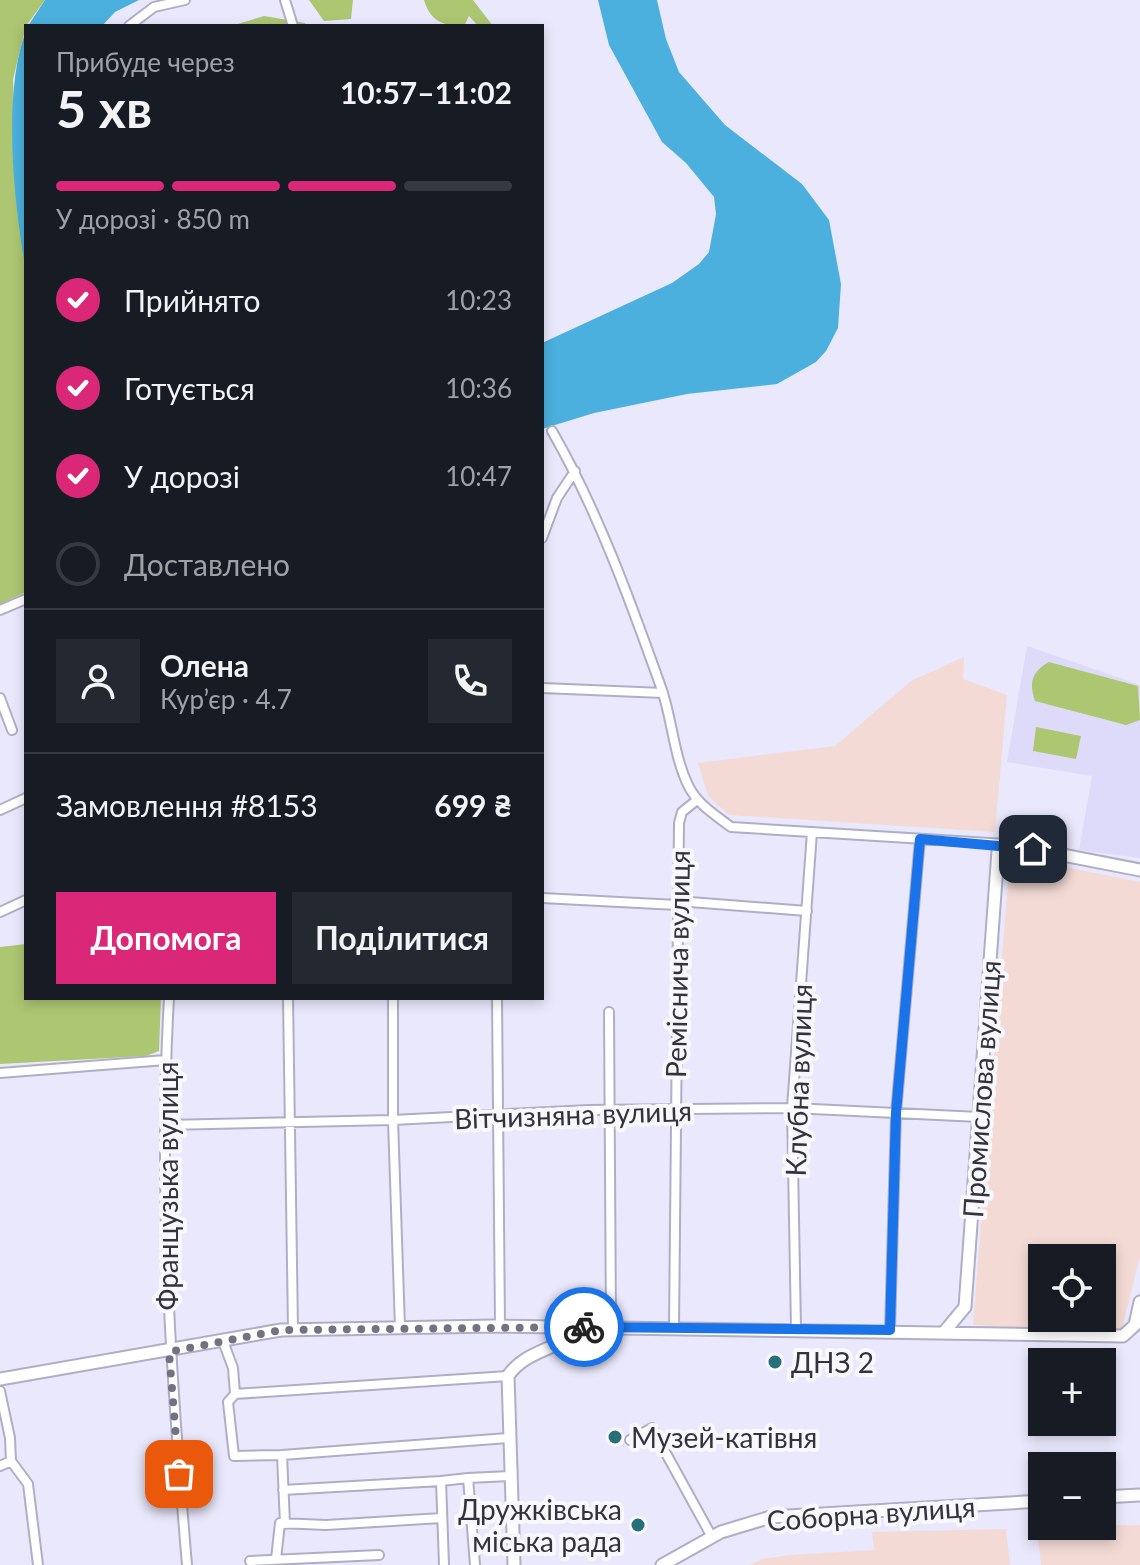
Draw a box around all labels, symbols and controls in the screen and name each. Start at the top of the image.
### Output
text: Прибуде через [56,46,235,78]
text: 10:57–11:02 [340,74,512,110]
text: 5 хв [56,77,152,139]
text: У дорозі · 850 m [56,203,250,235]
icon: check [56,278,100,322]
text: Прийнято [124,282,260,318]
text: 10:23 [445,284,512,316]
icon: check [56,366,100,410]
text: Готується [124,370,255,406]
text: 10:36 [445,372,512,404]
icon: check [56,454,100,498]
text: У дорозі [124,458,240,494]
text: 10:47 [445,460,512,492]
text: Доставлено [124,546,290,582]
button: person [56,639,140,723]
button: phone [428,639,512,723]
text: Олена [160,647,249,683]
text: Кур’єр · 4.7 [160,683,292,715]
text: Замовлення #8153 [56,787,318,823]
text: 699 ₴ [434,787,512,823]
pin [999,815,1067,883]
icon: home [1011,827,1055,871]
street label: Реміснича вулиця [658,850,696,1078]
button: Допомога [56,892,276,984]
button: Поділитися [292,892,512,984]
street label: Промислова вулиця [955,959,1007,1219]
street label: Клубна вулиця [778,983,818,1177]
street label: Французька вулиця [150,1061,184,1311]
street label: Вітчизняна вулиця [453,1093,693,1135]
map controls [1028,1244,1116,1540]
button: locate [1028,1244,1116,1332]
courier [544,1287,624,1367]
icon: bike [562,1305,606,1349]
place label: ДНЗ 2 [791,1345,874,1379]
button: + [1028,1348,1116,1436]
marker: ДНЗ 2 [766,1353,784,1371]
place label: Музей-катівня [631,1420,817,1454]
marker: Музей-катівня [606,1428,624,1446]
pin [145,1440,213,1508]
icon: bag [157,1452,201,1496]
button: − [1028,1452,1116,1540]
street label: Соборна вулиця [766,1489,976,1537]
place label: Дружківська міська рада [458,1492,622,1558]
marker: Дружківська міська рада [629,1516,647,1534]

